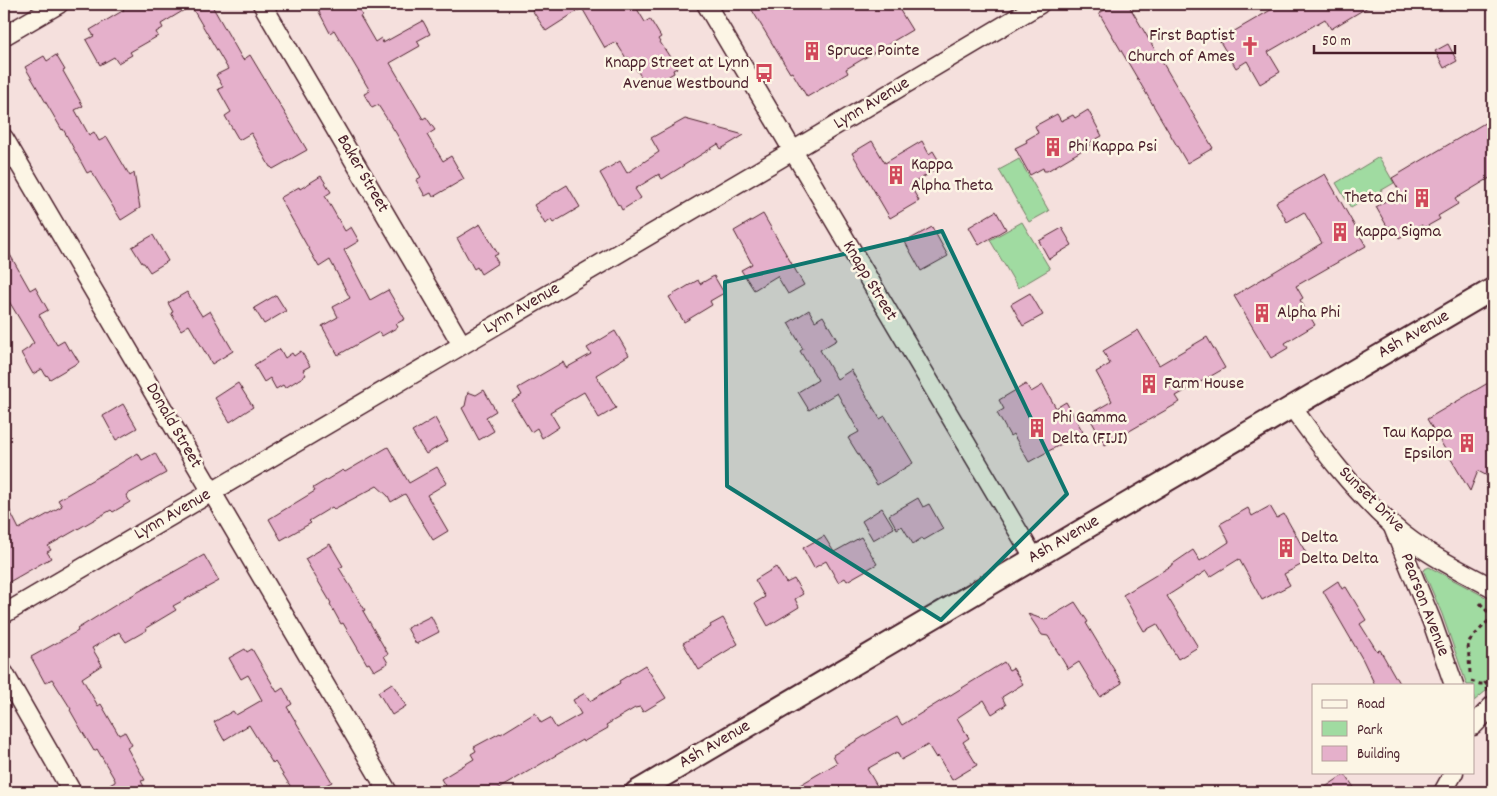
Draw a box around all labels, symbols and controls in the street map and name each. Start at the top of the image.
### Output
scale bar [1314,22,1456,54]
place label: First Baptist Church of Ames [1128,24,1235,70]
text: 50 m [1322,31,1351,53]
church icon: First Baptist Church of Ames [1239,35,1261,57]
place label: Spruce Pointe [827,39,919,64]
building icon: Spruce Pointe [801,40,823,62]
place label: Knapp Street at Lynn Avenue Westbound [605,51,749,97]
bus stop icon: Knapp Street at Lynn Avenue Westbound [753,62,775,84]
street label: Lynn Avenue [829,71,915,137]
street label: Baker Street [329,130,395,218]
place label: Phi Kappa Psi [1068,135,1157,160]
building icon: Phi Kappa Psi [1042,136,1064,158]
place label: Kappa Alpha Theta [911,153,993,199]
building icon: Kappa Alpha Theta [885,164,907,186]
place label: Theta Chi [1344,186,1407,211]
building icon: Theta Chi [1411,187,1433,209]
place label: Kappa Sigma [1355,220,1441,245]
building icon: Kappa Sigma [1329,221,1351,243]
street label: Knapp Street [835,236,903,326]
street label: Lynn Avenue [479,277,565,341]
place label: Alpha Phi [1277,301,1340,326]
building icon: Alpha Phi [1251,302,1273,324]
street label: Ash Avenue [1374,304,1455,366]
place label: Farm House [1164,372,1244,397]
building icon: Farm House [1138,373,1160,395]
street label: Donald Street [139,379,208,474]
place label: Phi Gamma Delta (FIJI) [1052,406,1127,452]
building icon: Phi Gamma Delta (FIJI) [1026,417,1048,439]
place label: Tau Kappa Epsilon [1383,421,1453,467]
building icon: Tau Kappa Epsilon [1456,432,1478,454]
street label: Sunset Drive [1332,461,1410,539]
street label: Lynn Avenue [130,483,216,547]
street label: Ash Avenue [1024,509,1105,571]
place label: Delta Delta Delta [1301,526,1379,572]
building icon: Delta Delta Delta [1275,537,1297,559]
street label: Pearson Avenue [1393,550,1455,660]
legend [1312,684,1474,774]
text: Road [1357,694,1385,716]
street label: Ash Avenue [675,714,756,776]
text: Park [1357,720,1383,742]
text: Building [1357,744,1400,766]

